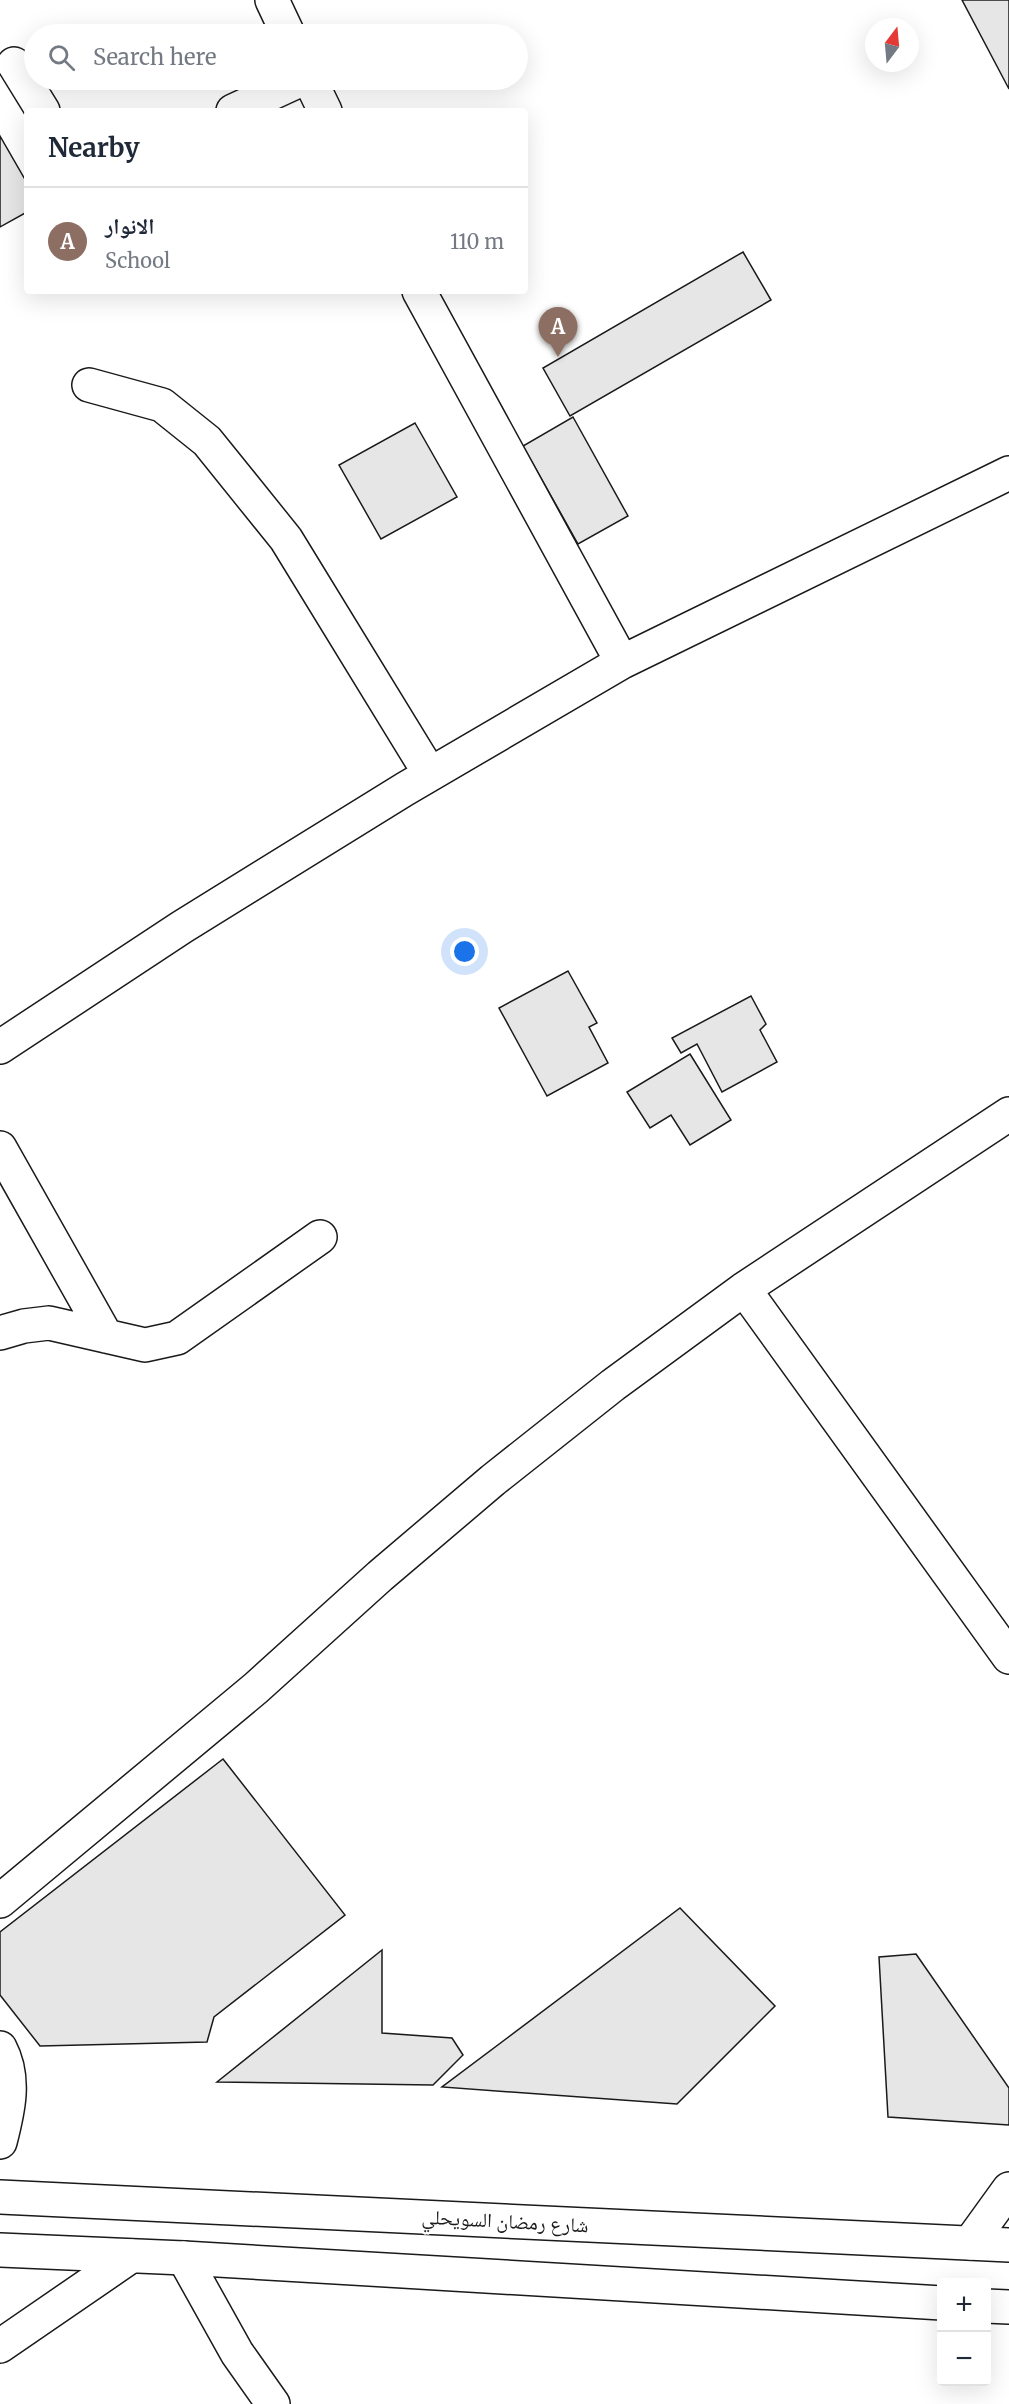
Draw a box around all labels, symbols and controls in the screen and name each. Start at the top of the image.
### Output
north arrow [865,18,919,72]
search box [24,24,528,90]
icon: search [45,41,78,74]
text: Search here [93,43,216,71]
text: Nearby [48,131,140,164]
text: الانوار [105,212,155,240]
text: A [60,229,75,254]
text: 110 m [450,229,504,254]
text: School [105,248,170,273]
pin: A [538,308,578,357]
your location [450,937,479,966]
street label: شارع رمضان السويحلي [421,2204,589,2241]
map controls [937,2278,991,2386]
button: + [937,2278,991,2332]
button: − [937,2332,991,2386]

